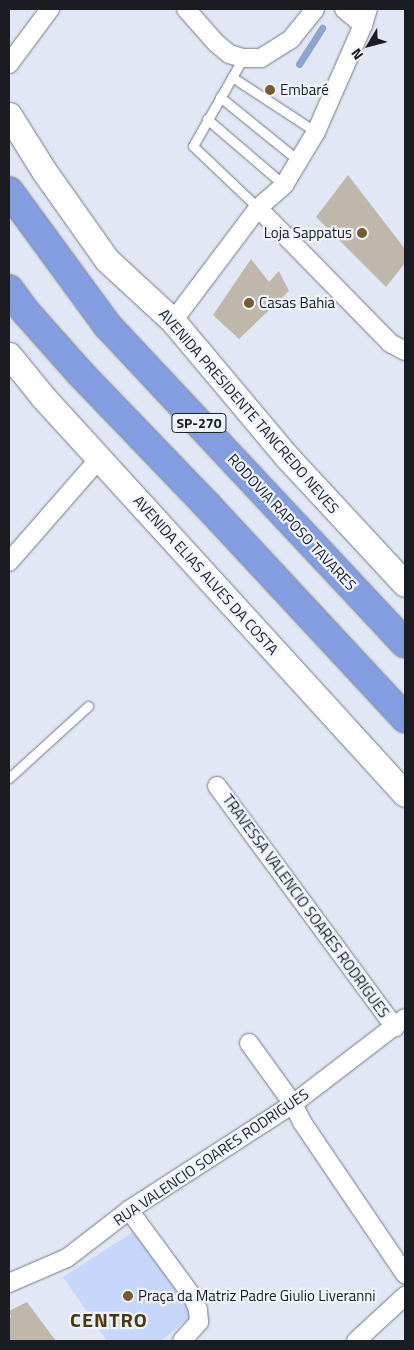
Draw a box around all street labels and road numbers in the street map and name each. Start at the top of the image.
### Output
street label: AVENIDA PRESIDENTE TANCREDO NEVES [155,305,343,517]
road number: SP-270 [170,412,228,434]
street label: RODOVIA RAPOSO TAVARES [224,450,360,594]
street label: AVENIDA ELIAS ALVES DA COSTA [130,492,282,658]
street label: TRAVESSA VALENCIO SOARES RODRIGUES [219,791,393,1021]
street label: RUA VALENCIO SOARES RODRIGUES [110,1085,312,1229]

